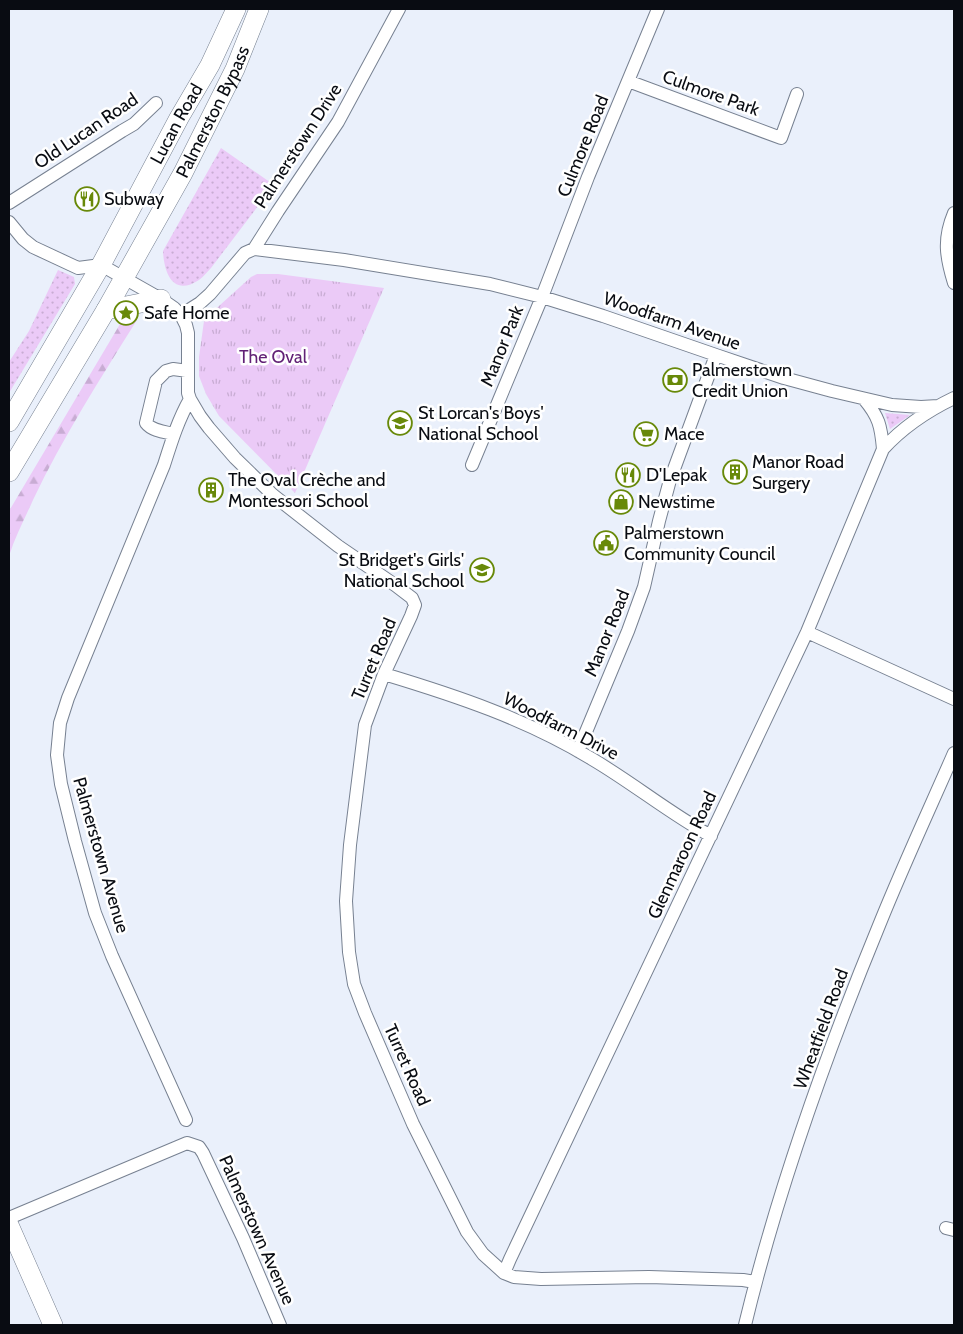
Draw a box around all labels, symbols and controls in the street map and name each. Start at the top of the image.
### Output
street label: Palmerston Bypass [171,43,254,182]
street label: Culmore Park [660,65,763,121]
street label: Palmerstown Drive [249,79,347,213]
street label: Lucan Road [146,80,208,168]
street label: Old Lucan Road [30,88,142,174]
street label: Culmore Road [553,92,613,200]
restaurant icon: Subway [74,186,100,212]
place label: Subway [104,188,164,210]
street label: Woodfarm Avenue [601,287,743,355]
place icon: Safe Home [113,300,139,326]
street label: Manor Park [476,301,529,390]
place label: Safe Home [144,302,229,324]
park label: The Oval [239,346,308,368]
place label: Palmerstown Credit Union [692,359,792,402]
bank icon: Palmerstown Credit Union [662,367,688,393]
place label: St Lorcan's Boys' National School [418,402,544,445]
school or university icon: St Lorcan's Boys' National School [387,410,413,436]
supermarket icon: Mace [633,421,659,447]
place label: Mace [664,423,704,445]
place label: Manor Road Surgery [752,451,844,494]
building icon: Manor Road Surgery [722,459,748,485]
restaurant icon: D'Lepak [615,462,641,488]
place label: D'Lepak [646,464,708,486]
place label: The Oval Crèche and Montessori School [228,469,386,512]
building icon: The Oval Crèche and Montessori School [198,477,224,503]
shop icon: Newstime [608,489,634,515]
place label: Newstime [638,491,715,513]
place label: Palmerstown Community Council [624,522,776,565]
public building icon: Palmerstown Community Council [593,530,619,556]
place label: St Bridget's Girls' National School [339,549,465,592]
school or university icon: St Bridget's Girls' National School [469,557,495,583]
street label: Manor Road [580,586,634,680]
street label: Turret Road [347,615,401,703]
street label: Woodfarm Drive [500,687,622,765]
street label: Palmerstown Avenue [68,775,134,935]
street label: Glenmaroon Road [643,788,721,922]
street label: Wheatfield Road [789,966,853,1092]
street label: Turret Road [379,1021,435,1109]
street label: Palmerstown Avenue [214,1152,300,1308]

